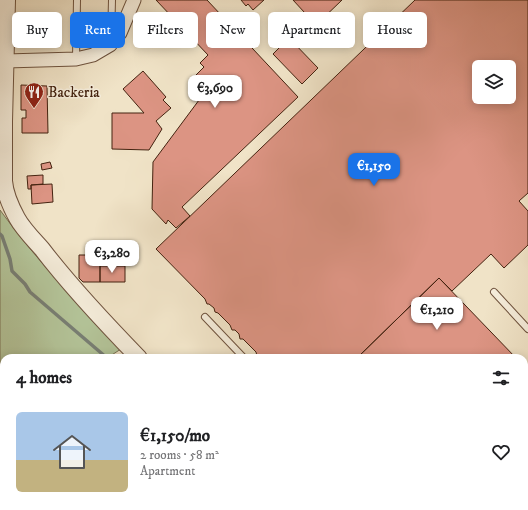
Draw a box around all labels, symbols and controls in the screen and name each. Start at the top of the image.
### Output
chip: Buy [12,12,62,48]
chip: Rent [70,12,125,48]
chip: Filters [133,12,198,48]
chip: New [206,12,260,48]
chip: Apartment [268,12,355,48]
chip: House [363,12,427,48]
map controls [472,60,516,104]
button: layers [472,60,516,104]
pin: €3,690 [182,75,248,109]
text: €3,690 [197,80,233,96]
restaurant icon: Backeria [23,81,45,109]
place label: Backeria [48,83,100,102]
pin: €1,150 [341,153,407,187]
text: €1,150 [357,158,391,174]
pin: €3,280 [79,240,145,274]
text: €3,280 [94,245,130,261]
pin: €1,210 [404,297,470,331]
text: €1,210 [420,302,454,318]
text: 4 homes [16,367,72,389]
icon: filters [490,367,512,389]
text: €1,150/mo [140,425,210,447]
icon: home [48,428,96,476]
icon: heart [490,441,512,463]
text: 2 rooms · 58 m² [140,447,219,463]
text: Apartment [140,463,195,479]

